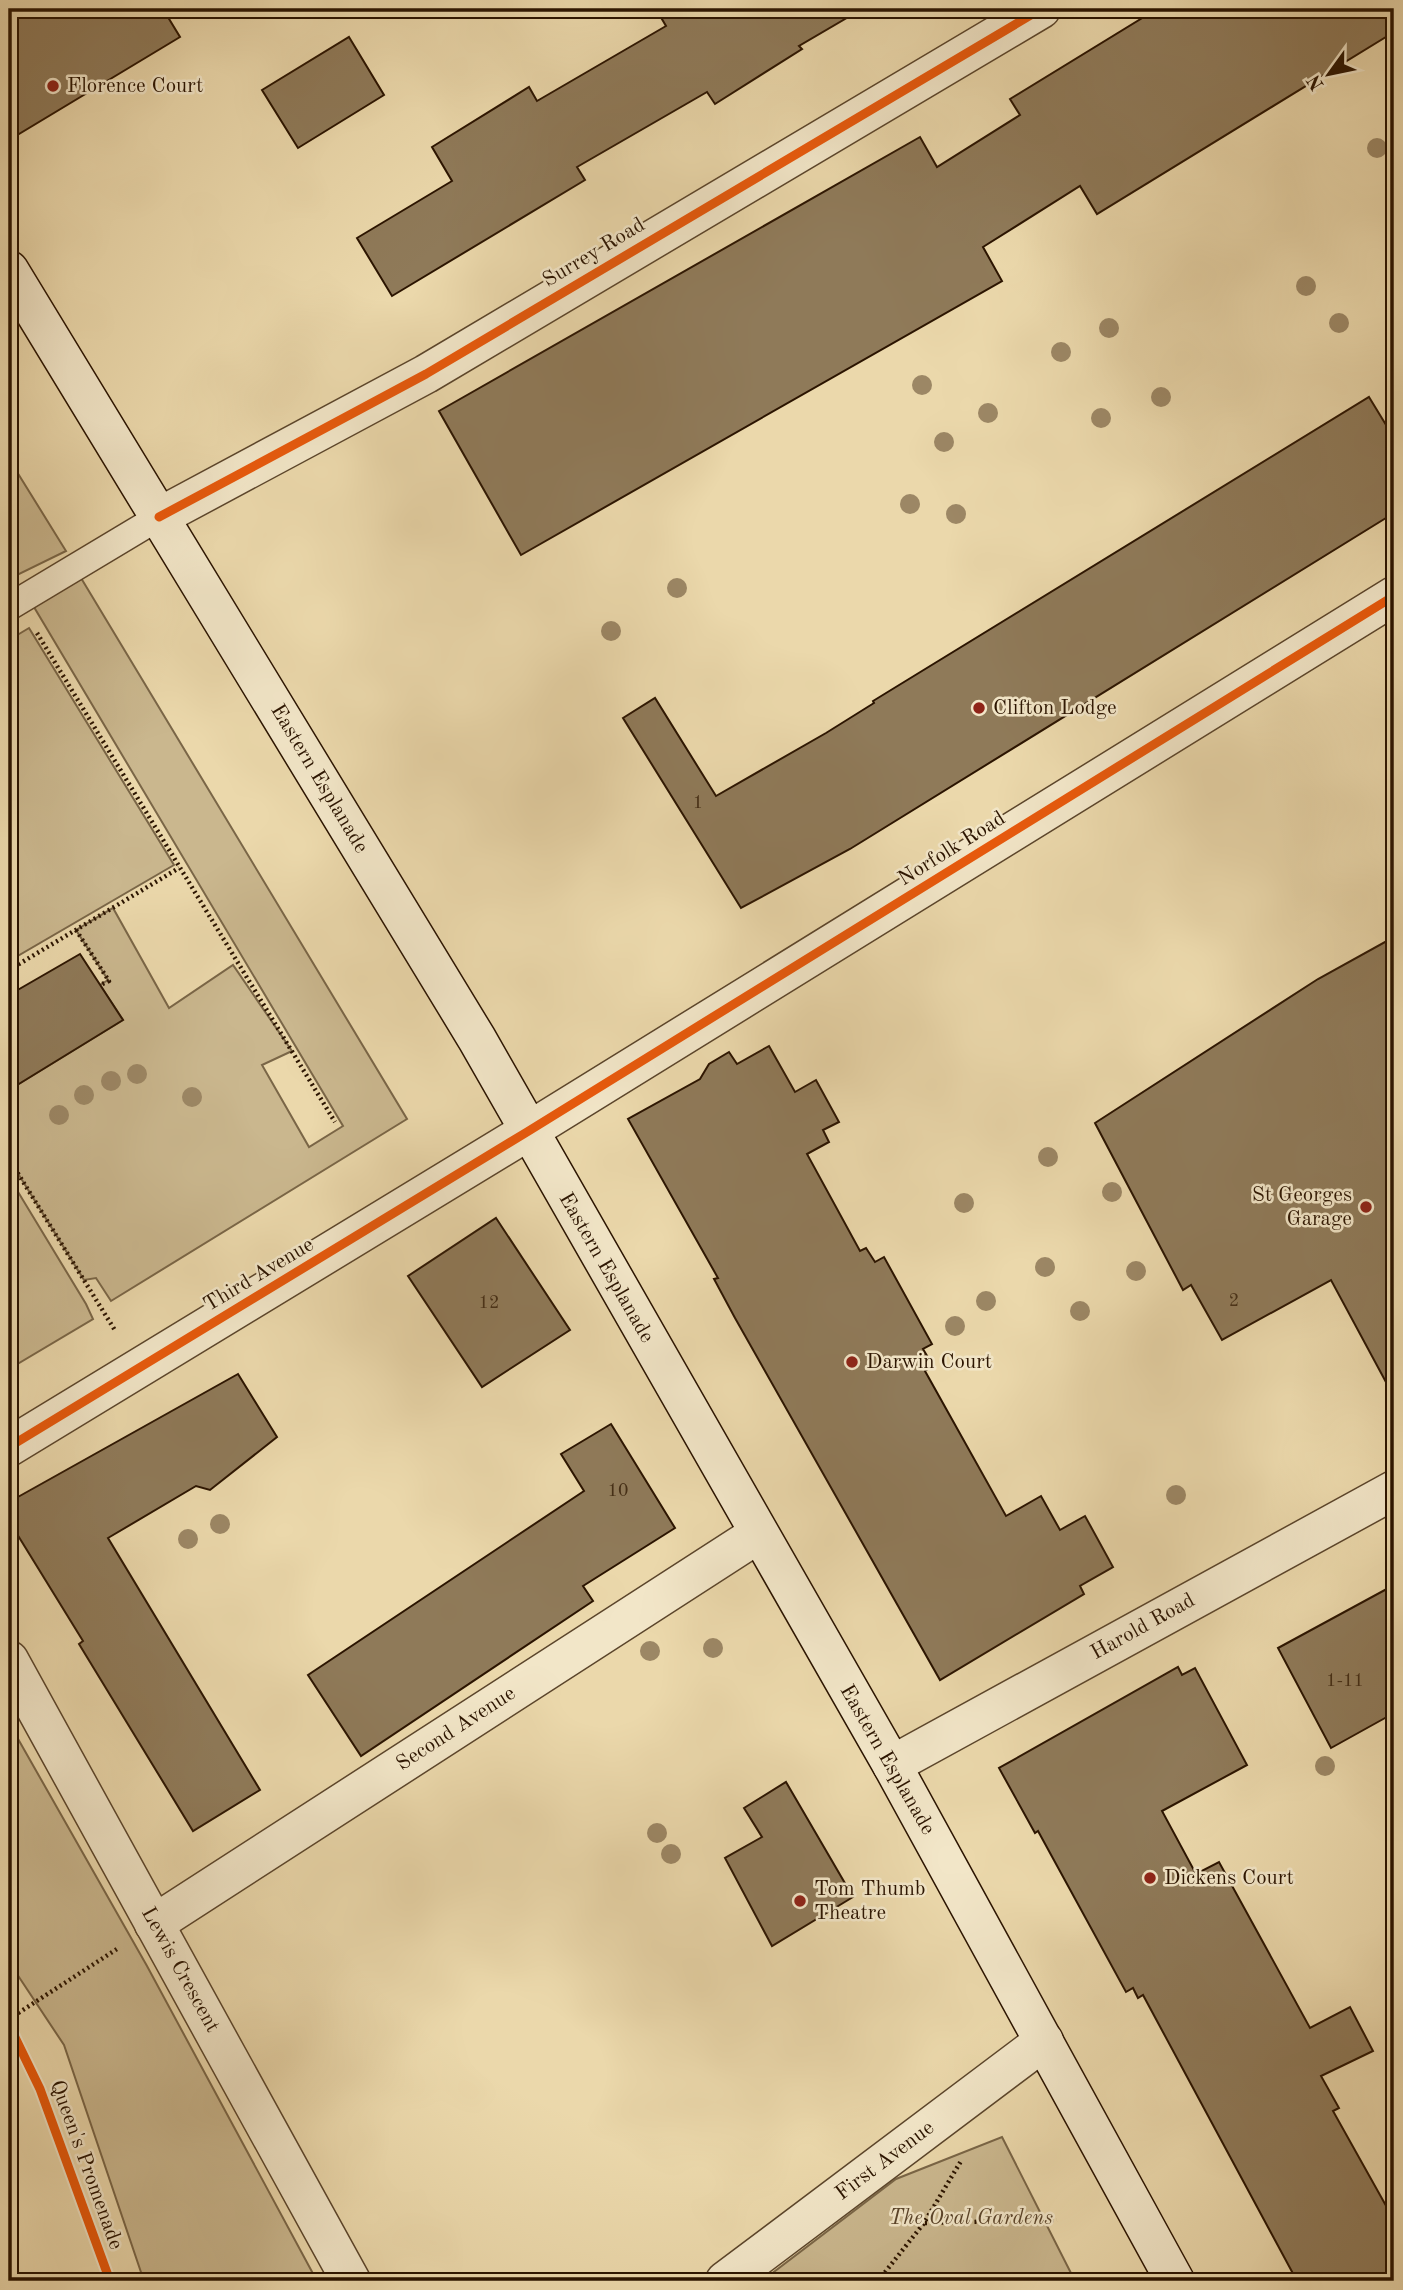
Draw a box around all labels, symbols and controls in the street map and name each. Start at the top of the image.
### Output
north arrow [1294,38,1364,108]
text: N [1305,70,1329,93]
place label: Florence Court [67,76,203,97]
marker: Florence Court [45,78,61,94]
street label: Surrey Road [539,214,649,292]
place label: Clifton Lodge [993,698,1117,719]
marker: Clifton Lodge [971,700,987,716]
street label: Eastern Esplanade [266,701,372,857]
house number: 1 [693,794,703,812]
street label: Norfolk Road [895,808,1009,890]
place label: St Georges Garage [1252,1185,1352,1230]
street label: Eastern Esplanade [554,1189,658,1347]
marker: St Georges Garage [1358,1199,1374,1215]
street label: Third Avenue [200,1234,318,1316]
house number: 2 [1229,1292,1239,1310]
house number: 12 [479,1294,499,1312]
place label: Darwin Court [866,1352,992,1373]
marker: Darwin Court [844,1354,860,1370]
house number: 10 [608,1482,628,1500]
street label: Harold Road [1088,1590,1199,1664]
house number: 1-11 [1326,1672,1364,1690]
street label: Eastern Esplanade [835,1681,939,1839]
street label: Second Avenue [393,1683,519,1775]
place label: Dickens Court [1164,1868,1294,1889]
marker: Dickens Court [1142,1870,1158,1886]
place label: Tom Thumb Theatre [814,1879,926,1924]
marker: Tom Thumb Theatre [792,1893,808,1909]
street label: Lewis Crescent [137,1904,223,2036]
street label: Queen's Promenade [46,2077,126,2253]
street label: First Avenue [832,2117,938,2205]
park label: The Oval Gardens [889,2208,1053,2229]

